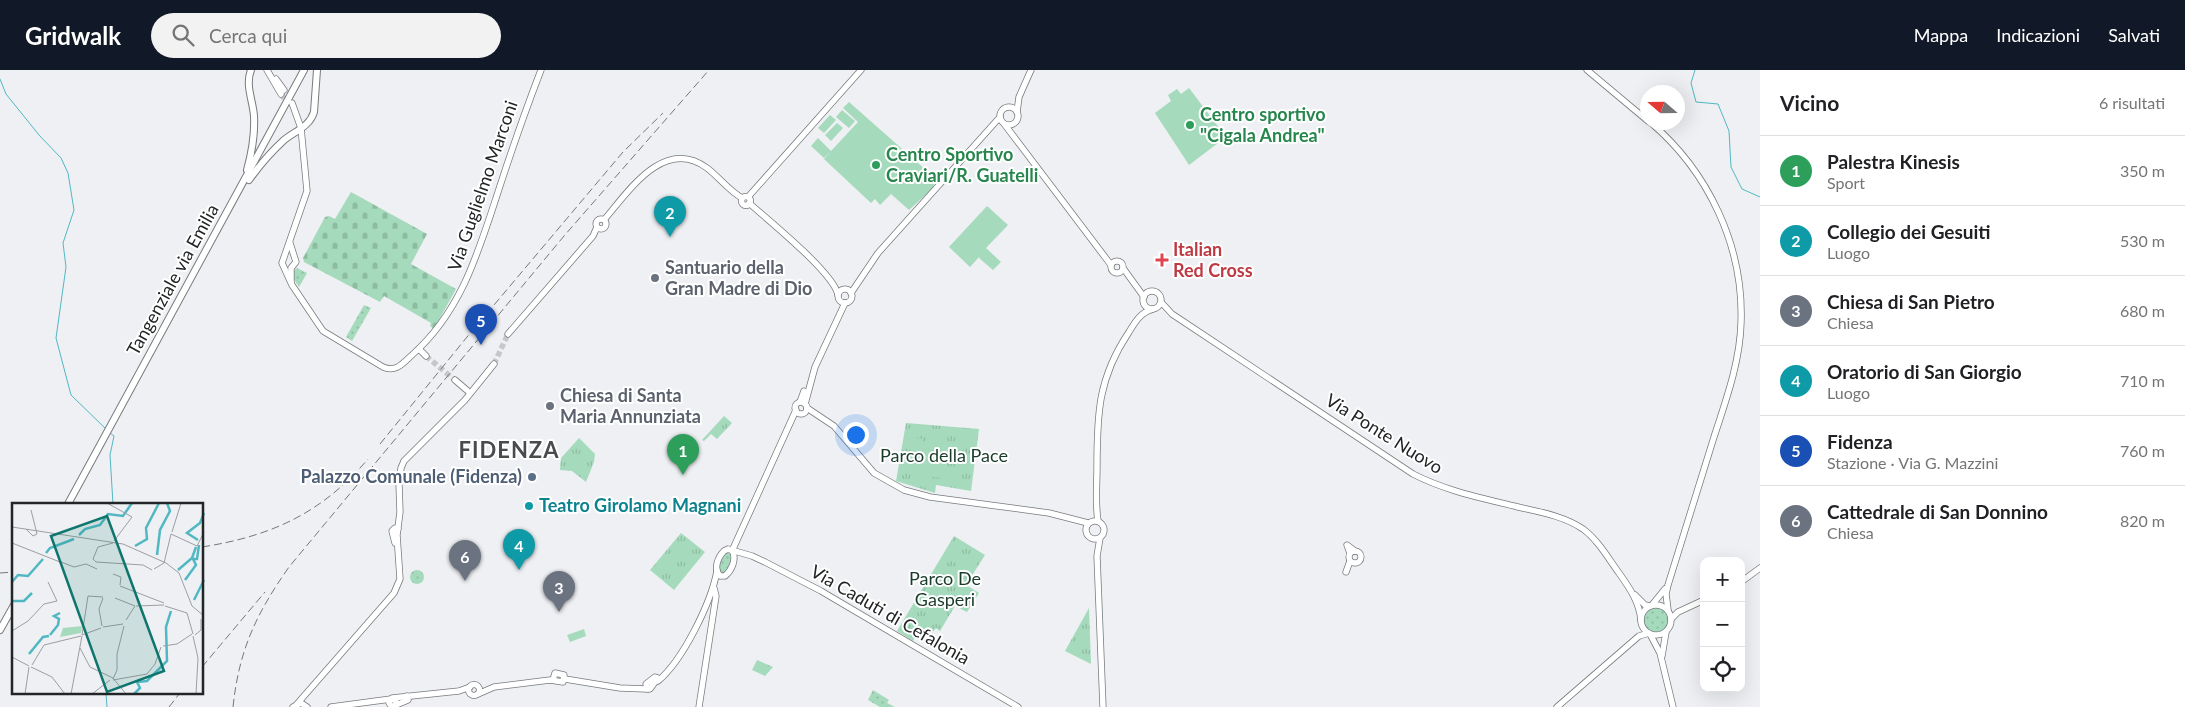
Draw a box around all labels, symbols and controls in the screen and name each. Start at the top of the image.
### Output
search box [151,13,501,58]
text: Gridwalk [25,21,121,50]
icon: search [169,21,197,49]
text: Cerca qui [209,24,287,47]
text: Mappa [1914,24,1968,46]
text: Indicazioni [1996,24,2080,46]
text: Salvati [2108,24,2160,46]
north arrow [1640,85,1685,130]
text: Vicino [1780,90,1839,115]
text: 6 risultati [2099,93,2165,112]
street label: Via Guglielmo Marconi [443,97,522,274]
place label: Centro sportivo "Cigala Andrea" [1200,103,1326,146]
marker: Centro sportivo "Cigala Andrea" [1184,119,1196,131]
place label: Centro Sportivo Craviari/R. Guatelli [886,143,1038,186]
text: Palestra Kinesis [1827,150,1960,173]
marker: Centro Sportivo Craviari/R. Guatelli [870,159,882,171]
text: 1 [1791,161,1801,180]
text: 350 m [2120,161,2165,180]
text: Sport [1827,173,1865,192]
pin: 2 [654,196,686,237]
street label: Tangenziale via Emilia [121,200,223,359]
text: Collegio dei Gesuiti [1827,220,1991,243]
text: 2 [1791,231,1801,250]
text: 530 m [2120,231,2165,250]
place label: Italian Red Cross [1173,238,1253,281]
text: Luogo [1827,243,1870,262]
marker: Italian Red Cross [1155,253,1169,267]
place label: Santuario della Gran Madre di Dio [665,256,812,299]
marker: Santuario della Gran Madre di Dio [649,272,661,284]
text: Chiesa di San Pietro [1827,290,1995,313]
text: 3 [1791,301,1801,320]
text: 680 m [2120,301,2165,320]
pin: 5 [465,304,497,345]
text: Chiesa [1827,313,1874,332]
text: Oratorio di San Giorgio [1827,360,2022,383]
text: 4 [1791,371,1801,390]
text: 710 m [2120,371,2165,390]
text: Luogo [1827,383,1870,402]
place label: Chiesa di Santa Maria Annunziata [560,384,701,427]
street label: Via Ponte Nuovo [1322,388,1447,478]
marker: Chiesa di Santa Maria Annunziata [544,400,556,412]
your location [843,422,869,448]
text: Fidenza [1827,430,1893,453]
pin: 1 [667,434,699,475]
district label: FIDENZA [459,436,559,463]
text: 5 [1791,441,1801,460]
text: 760 m [2120,441,2165,460]
park label: Parco della Pace [880,444,1008,466]
text: Stazione · Via G. Mazzini [1827,453,1998,472]
place label: Palazzo Comunale (Fidenza) [301,465,522,487]
marker: Palazzo Comunale (Fidenza) [526,471,538,483]
place label: Teatro Girolamo Magnani [539,494,741,516]
marker: Teatro Girolamo Magnani [523,500,535,512]
text: Cattedrale di San Donnino [1827,500,2048,523]
inset map [12,503,204,694]
text: 6 [1791,511,1801,530]
text: 820 m [2120,511,2165,530]
text: Chiesa [1827,523,1874,542]
pin: 4 [503,529,535,570]
pin: 6 [449,540,481,581]
map controls [1700,557,1745,692]
button: + [1700,557,1745,602]
street label: Via Caduti di Cefalonia [807,560,974,669]
park label: Parco De Gasperi [909,567,981,610]
pin: 3 [543,571,575,612]
button: − [1700,602,1745,647]
button: locate [1700,647,1745,692]

